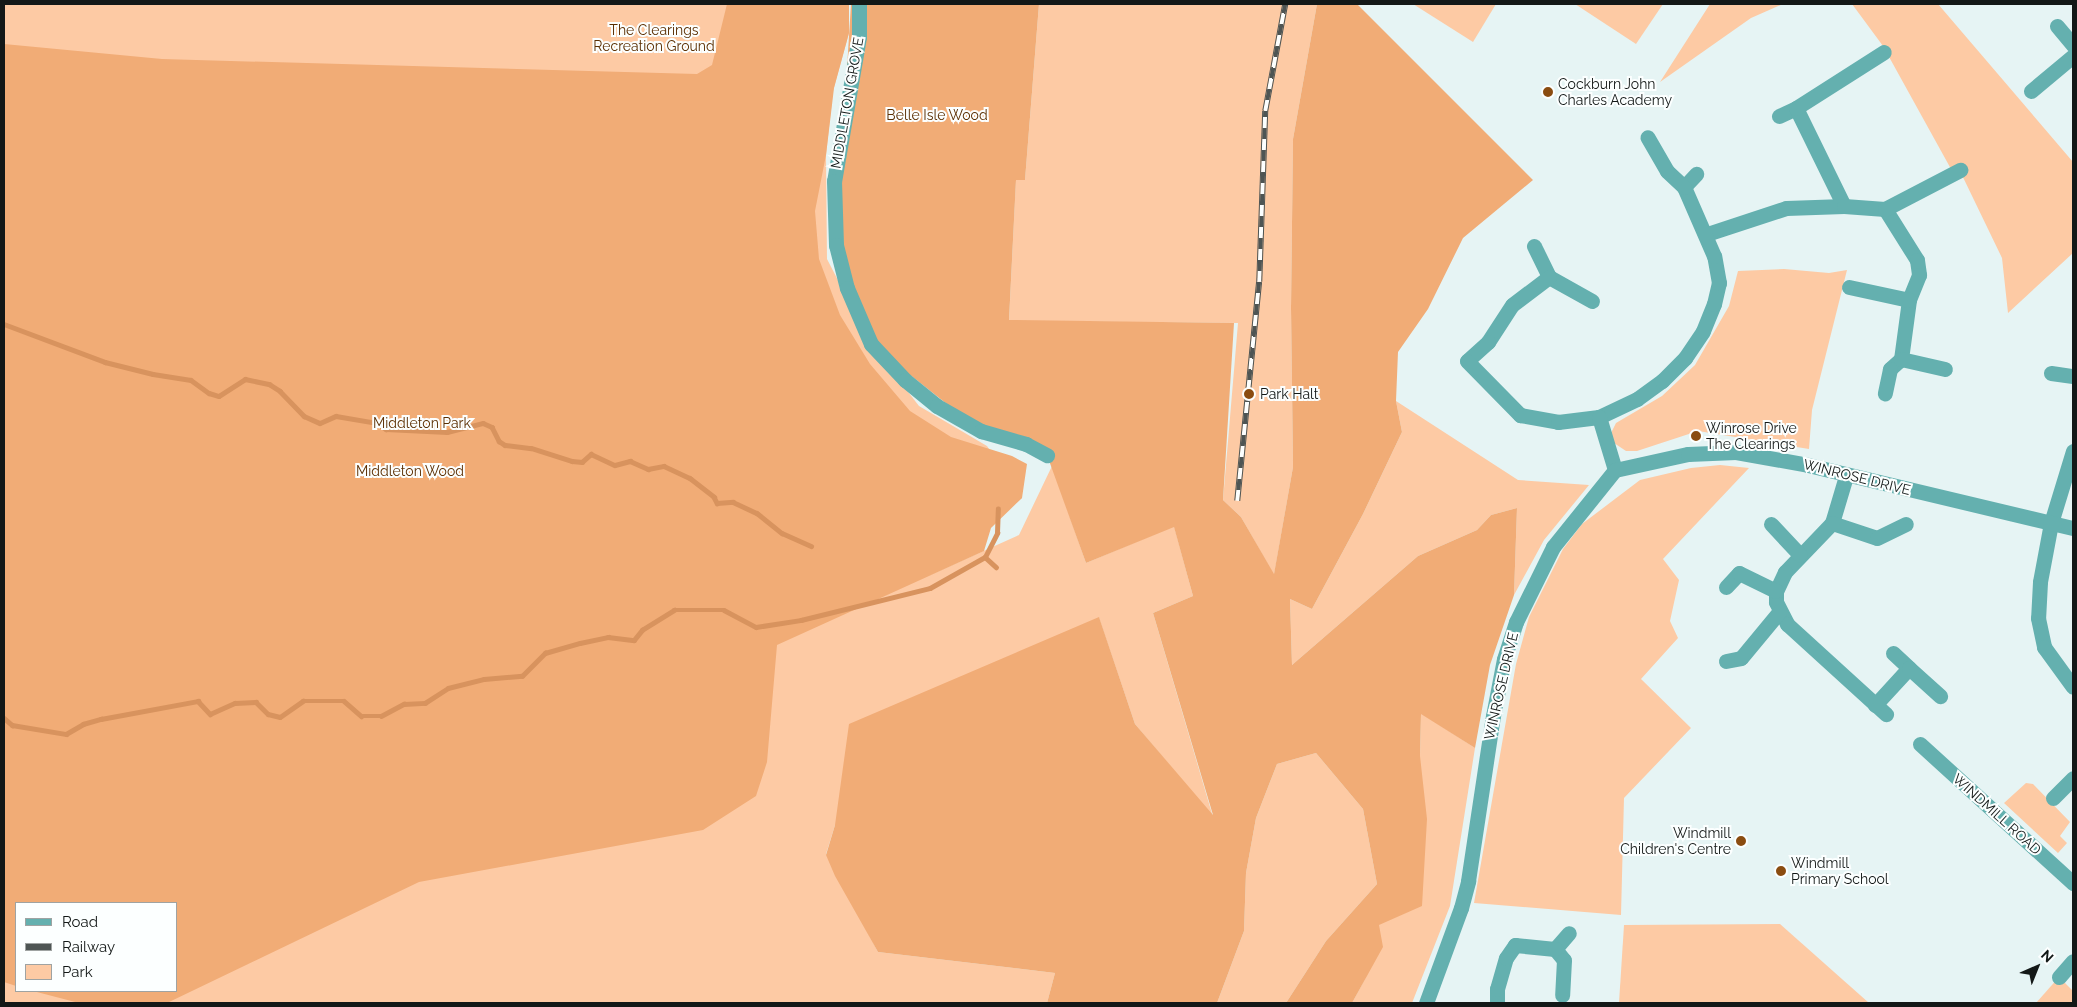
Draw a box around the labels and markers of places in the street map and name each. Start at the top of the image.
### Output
place label: Cockburn John Charles Academy [1558,76,1672,108]
marker: Cockburn John Charles Academy [1542,86,1554,98]
place label: Park Halt [1260,386,1319,402]
marker: Park Halt [1242,387,1256,401]
place label: Winrose Drive The Clearings [1706,420,1797,452]
marker: Winrose Drive The Clearings [1690,430,1702,442]
place label: Windmill Children's Centre [1620,825,1731,858]
marker: Windmill Children's Centre [1735,835,1747,847]
place label: Windmill Primary School [1791,855,1889,888]
marker: Windmill Primary School [1775,865,1787,877]

